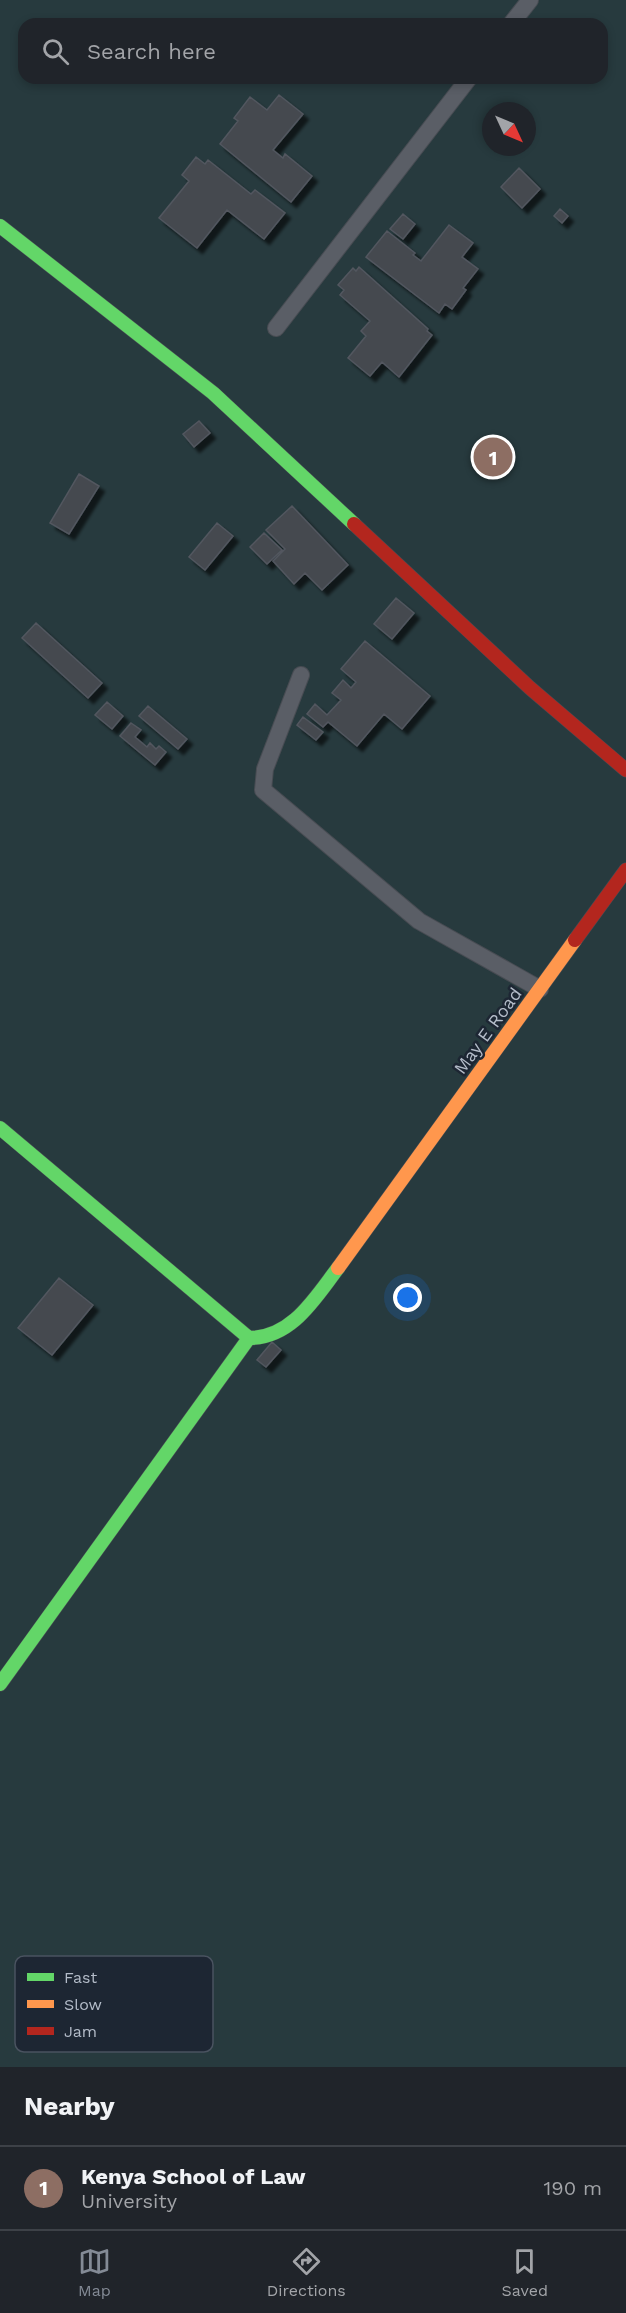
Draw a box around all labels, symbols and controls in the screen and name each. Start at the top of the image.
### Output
search box [18,18,608,84]
icon: search [39,35,72,68]
text: Search here [87,39,216,64]
north arrow [482,102,536,156]
pin: 1 [474,434,512,480]
street label: May E Road [449,983,526,1078]
your location [393,1283,422,1312]
legend [15,1956,213,2052]
text: Fast [64,1968,97,1987]
text: Slow [64,1995,102,2014]
text: Jam [64,2022,97,2041]
text: Nearby [24,2091,115,2121]
text: Kenya School of Law [81,2164,306,2189]
text: 1 [39,2176,48,2200]
text: 190 m [544,2176,602,2200]
text: University [81,2189,177,2213]
tab: Map [78,2245,111,2300]
tab: Directions [267,2245,346,2300]
tab: Saved [502,2245,548,2300]

